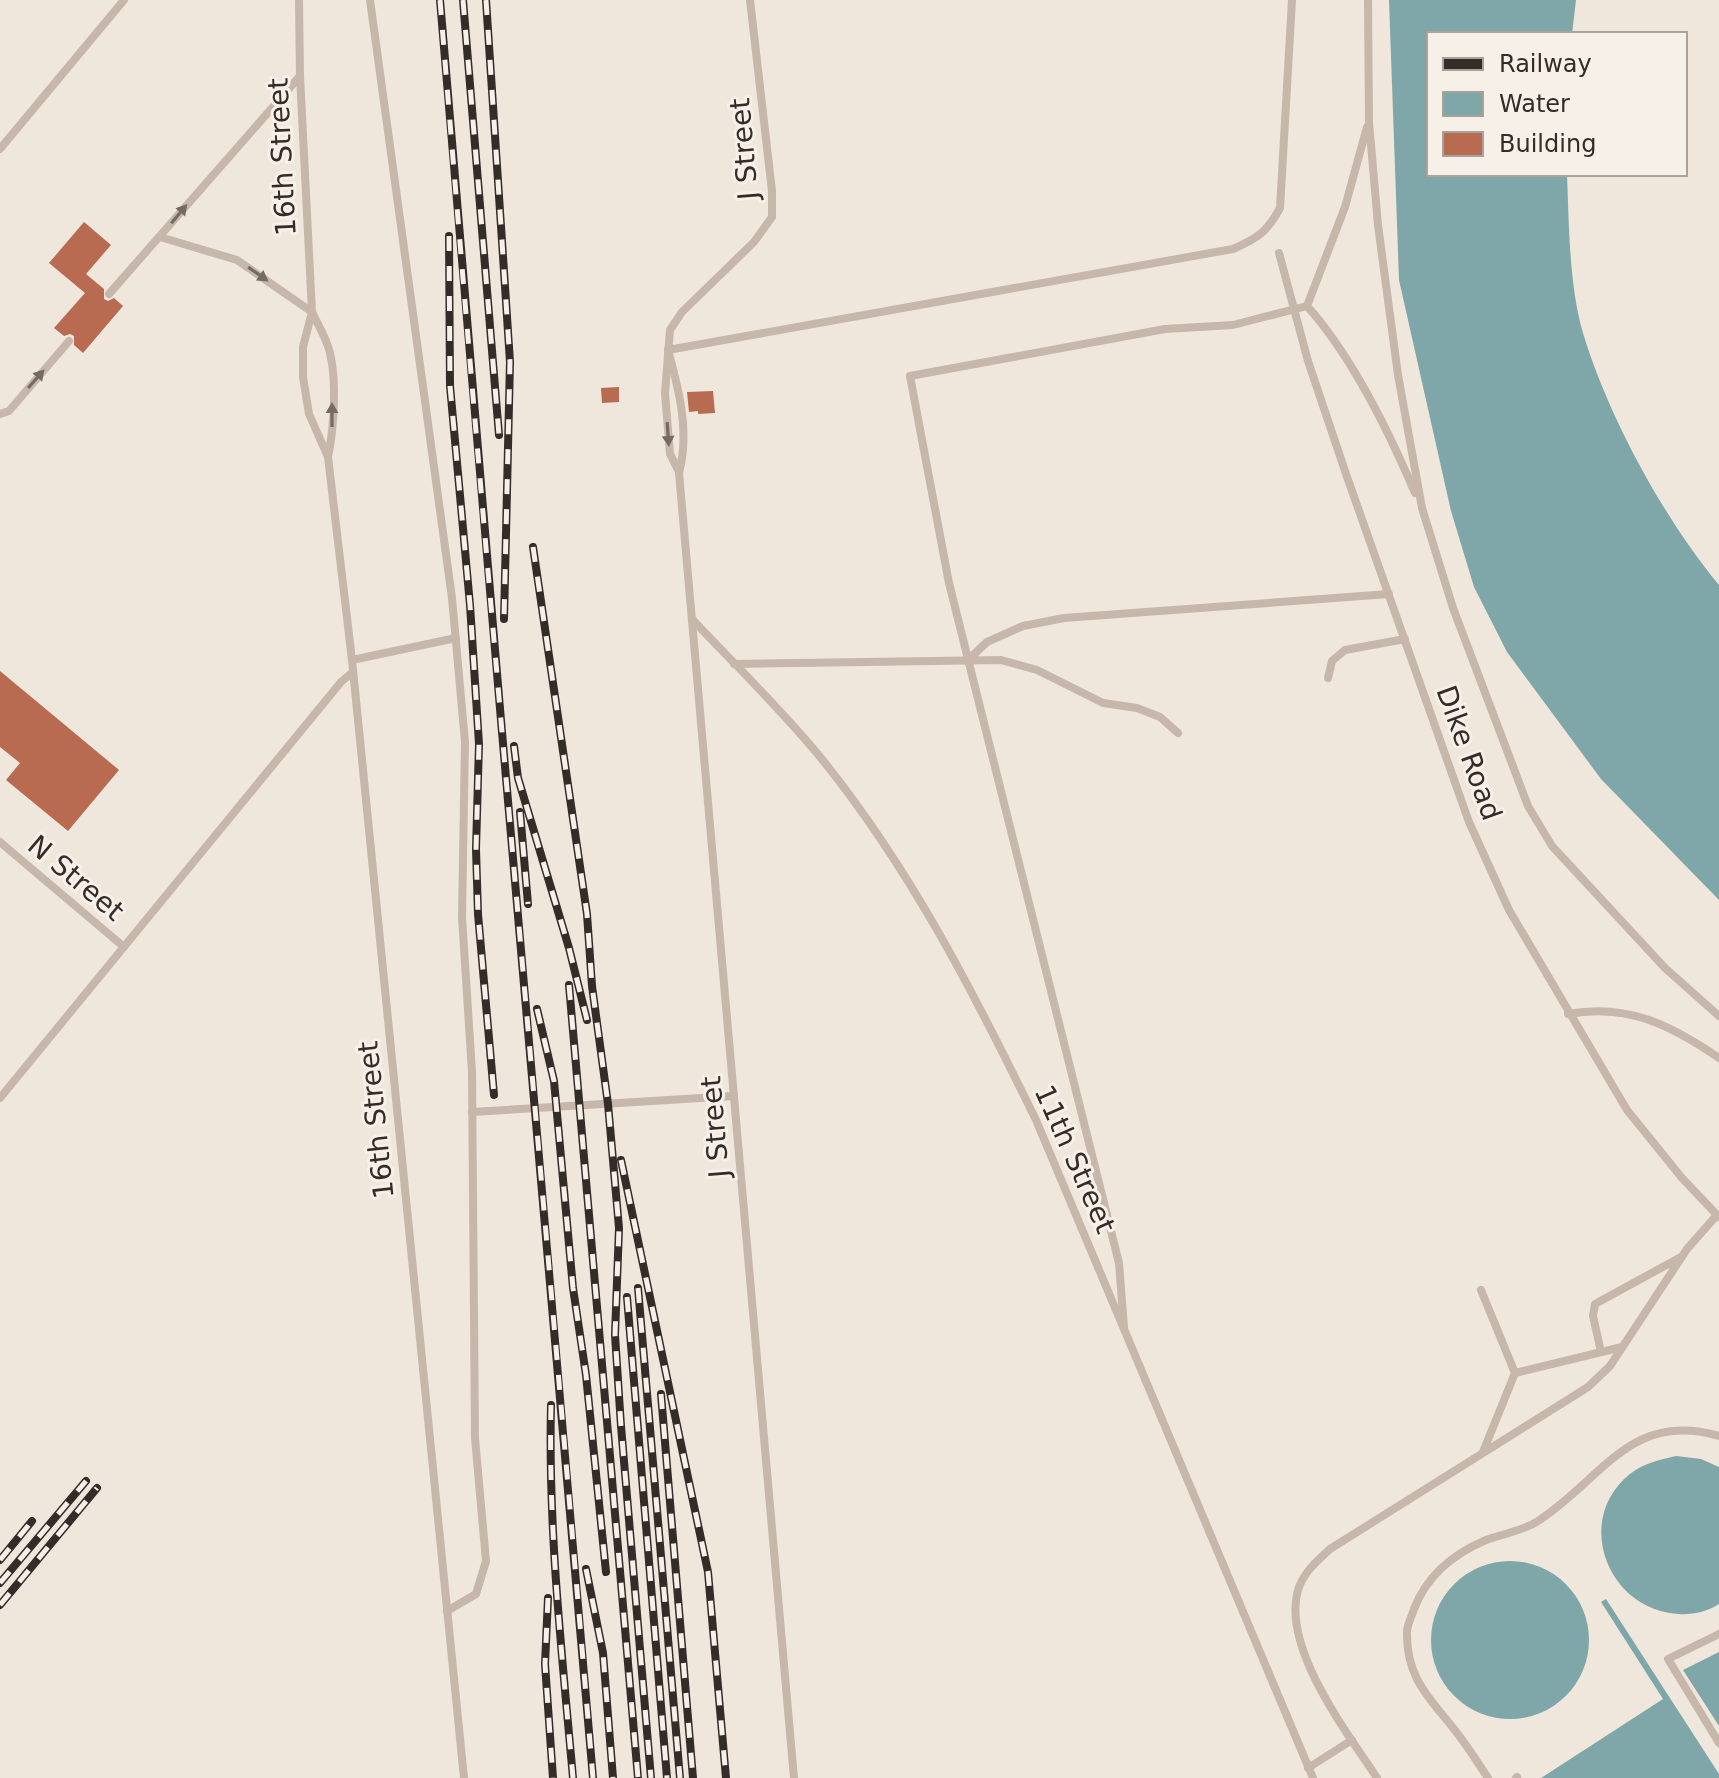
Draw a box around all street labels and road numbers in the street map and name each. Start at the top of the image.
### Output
street label: 16th Street [261,77,303,237]
street label: J Street [723,97,765,203]
street label: Dike Road [1429,681,1509,825]
street label: N Street [21,828,131,928]
street label: 16th Street [351,1040,401,1200]
street label: J Street [694,1075,736,1181]
street label: 11th Street [1028,1080,1122,1238]

